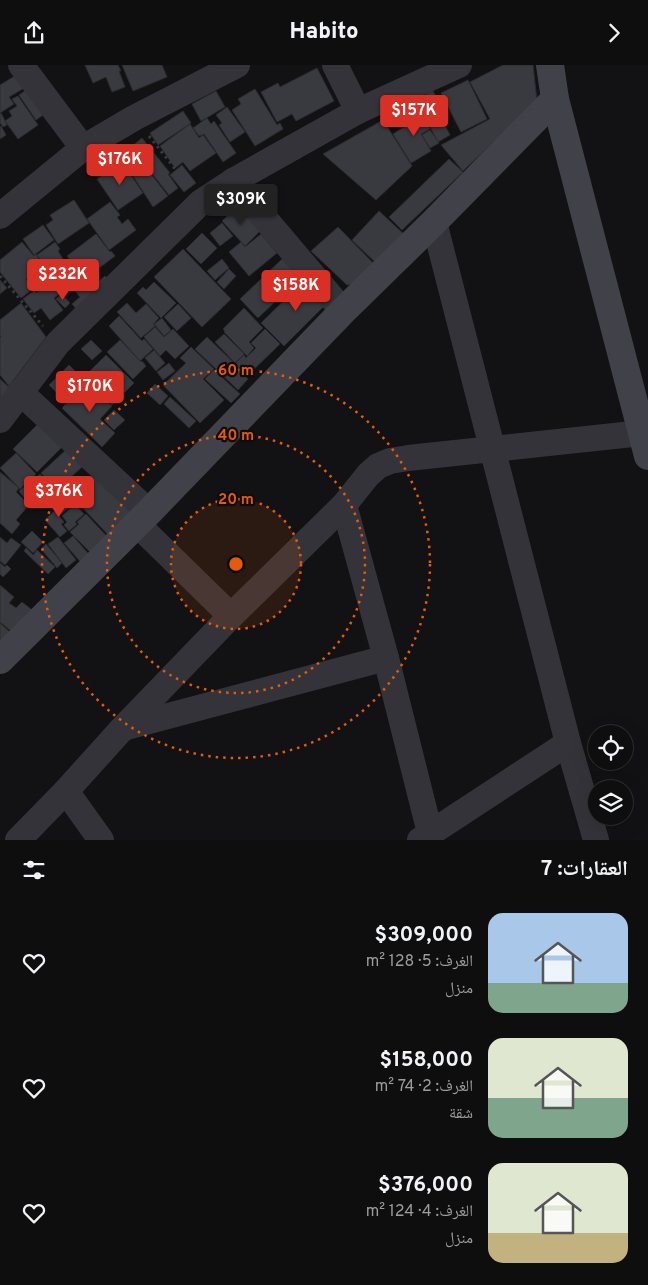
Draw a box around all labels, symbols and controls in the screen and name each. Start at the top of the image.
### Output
icon: share [20,19,48,47]
text: Habito [289,19,359,46]
icon: forward [600,19,628,47]
pin: $157K [379,95,449,137]
text: $157K [391,101,437,121]
pin: $176K [85,143,155,186]
text: $176K [98,150,143,170]
pin: $309K [206,184,276,226]
text: $309K [216,190,266,210]
pin: $232K [28,259,98,301]
text: $232K [38,265,88,285]
pin: $158K [261,269,331,312]
text: $158K [272,276,320,296]
text: 60 m [218,362,254,381]
pin: $170K [55,371,125,413]
text: $170K [67,377,113,397]
text: 40 m [218,427,254,446]
pin: $376K [24,475,94,518]
text: $376K [35,482,83,502]
text: 20 m [218,491,254,510]
centre of rings [227,555,245,573]
map controls [588,725,633,825]
button: locate [588,725,633,770]
button: layers [588,780,633,825]
icon: filters [20,856,48,884]
text: العقارات: 7 [541,856,628,883]
text: $309,000 [375,922,473,949]
icon: home [528,933,588,993]
icon: heart [20,949,48,977]
text: الغرف: 5 · 128 m² [366,952,473,972]
text: منزل [445,979,473,999]
text: $158,000 [380,1047,473,1074]
icon: home [528,1058,588,1118]
icon: heart [20,1074,48,1102]
text: الغرف: 2 · 74 m² [375,1077,473,1097]
text: شقة [449,1104,473,1124]
text: $376,000 [378,1172,473,1199]
icon: home [528,1183,588,1243]
icon: heart [20,1199,48,1227]
text: الغرف: 4 · 124 m² [366,1202,473,1222]
text: منزل [445,1229,473,1249]

